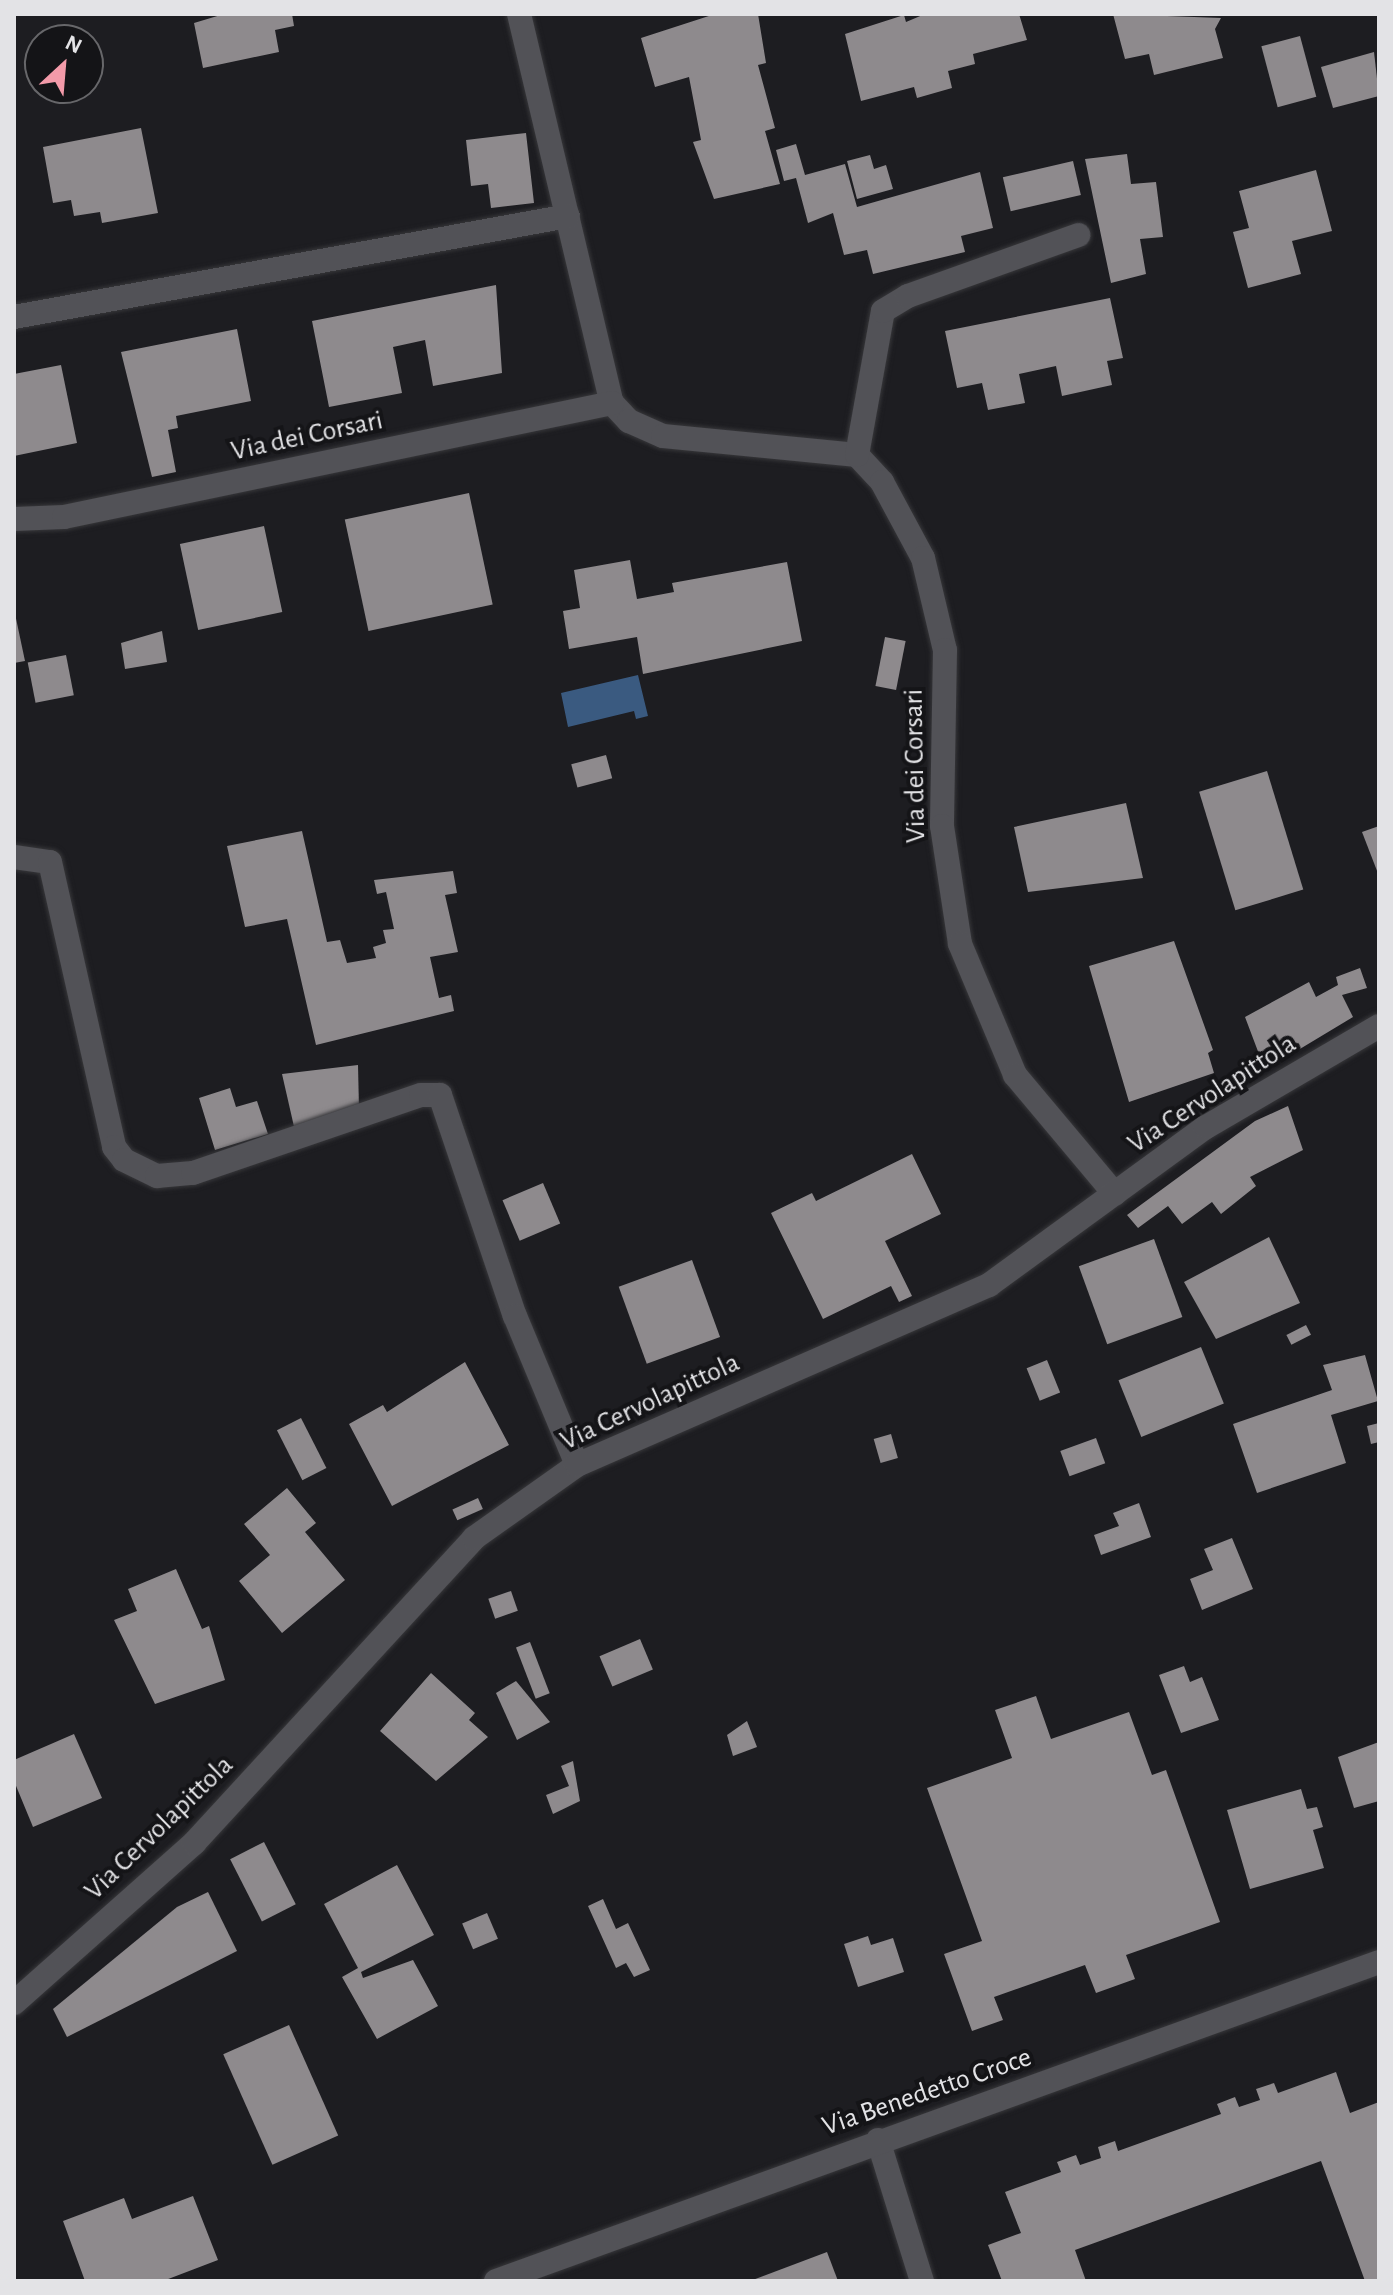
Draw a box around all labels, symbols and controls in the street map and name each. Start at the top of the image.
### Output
north arrow [24,24,104,104]
text: N [62,31,85,57]
street label: Via dei Corsari [228,404,386,468]
street label: Via dei Corsari [897,689,933,843]
street label: Via Cervolapittola [1122,1027,1302,1161]
street label: Via Cervolapittola [555,1346,745,1458]
street label: Via Cervolapittola [78,1749,240,1907]
street label: Via Benedetto Croce [818,2040,1036,2144]

